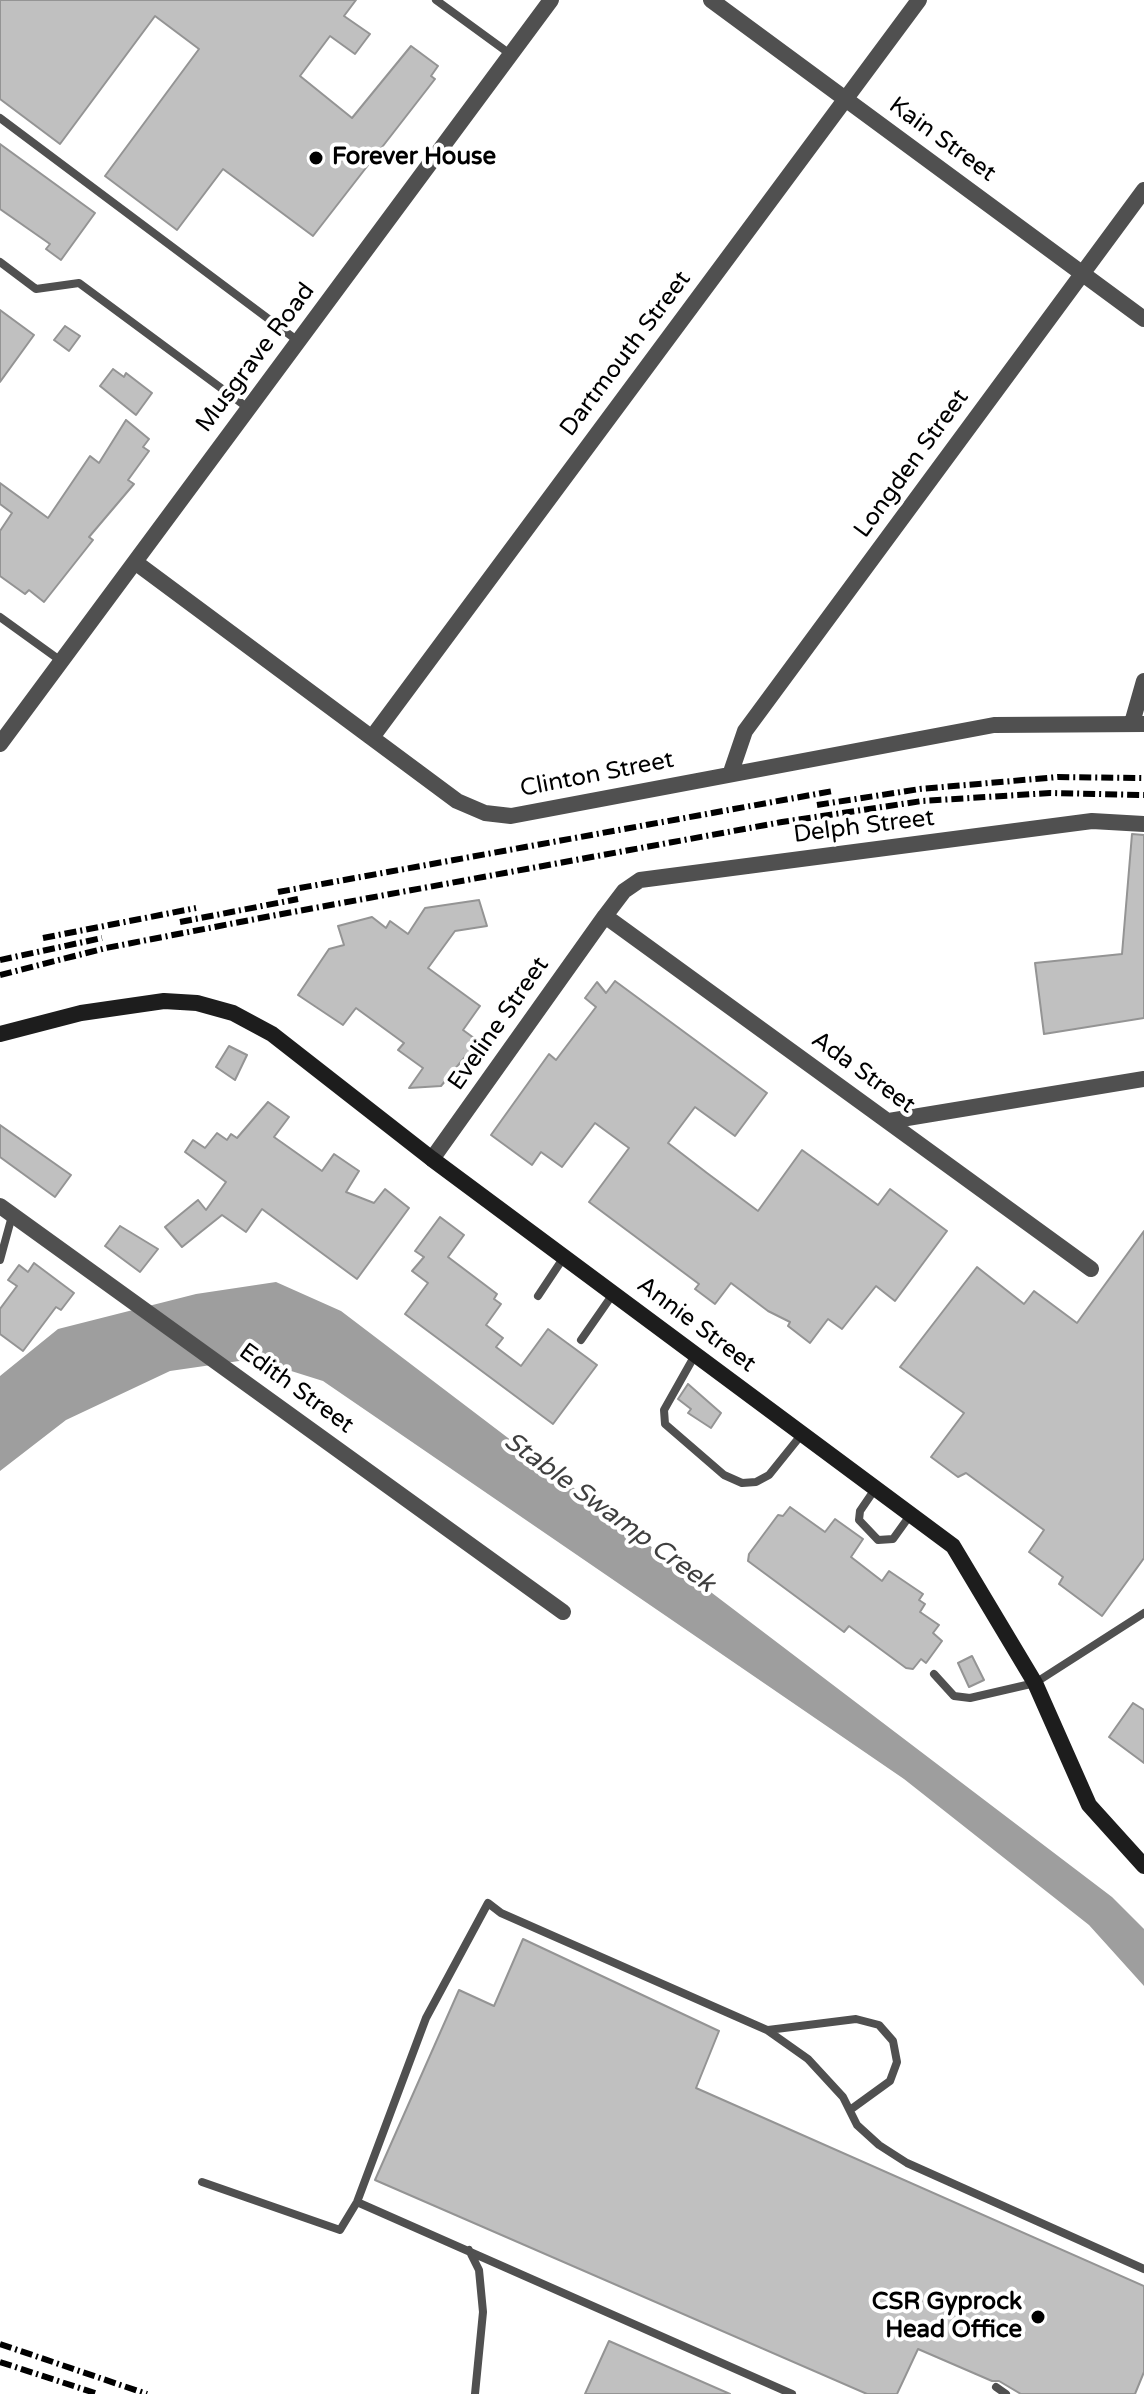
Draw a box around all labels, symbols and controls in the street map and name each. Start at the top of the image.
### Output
street label: Kain Street [883,92,1001,188]
place label: Forever House [332,144,496,172]
marker: Forever House [307,149,325,167]
street label: Dartmouth Street [554,266,698,442]
street label: Musgrave Road [191,278,321,438]
street label: Longden Street [849,384,975,544]
street label: Clinton Street [518,746,676,804]
street label: Delph Street [792,804,936,850]
street label: Eveline Street [442,952,556,1096]
street label: Ada Street [806,1026,920,1120]
street label: Annie Street [631,1271,761,1379]
street label: Edith Street [233,1338,359,1440]
water label: Stable Swamp Creek [498,1426,720,1600]
place label: CSR Gyprock Head Office [872,2289,1022,2345]
marker: CSR Gyprock Head Office [1029,2308,1047,2326]

